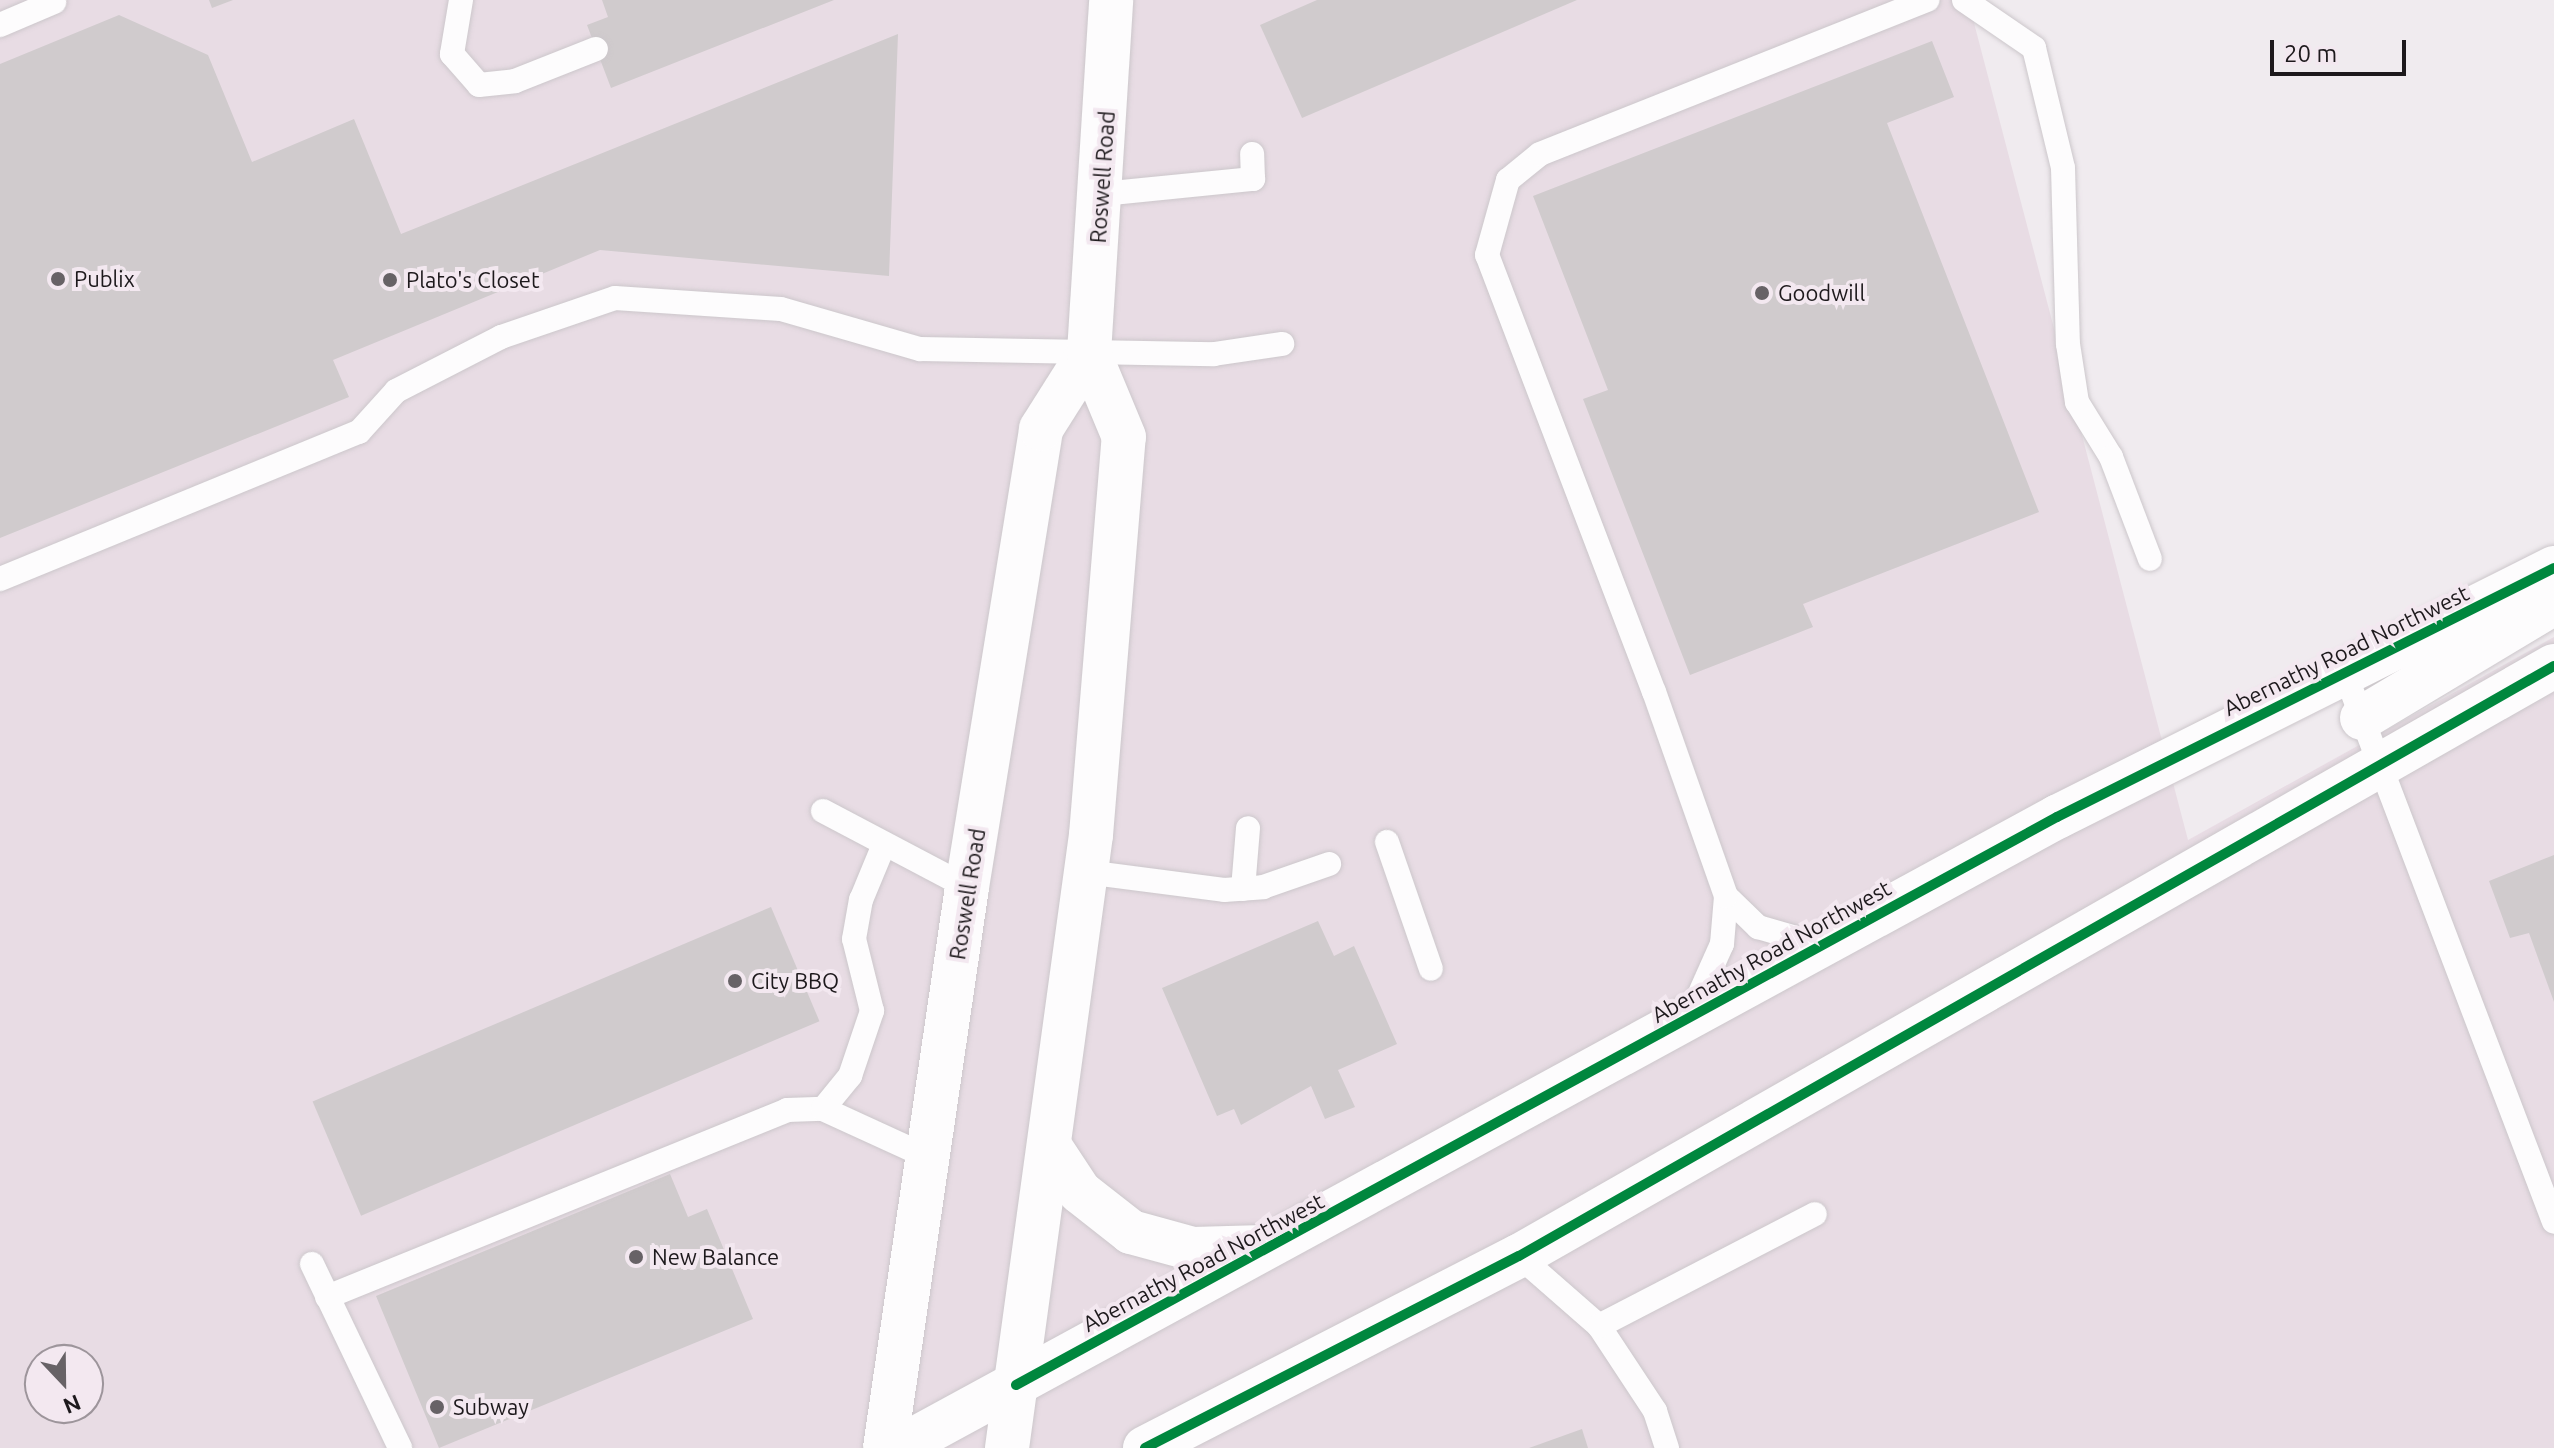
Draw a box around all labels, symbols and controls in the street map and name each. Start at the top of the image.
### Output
scale bar [2274,24,2410,74]
text: 20 m [2284,40,2337,67]
street label: Roswell Road [1084,110,1120,244]
place label: Publix [74,266,135,292]
place label: Plato's Closet [406,267,540,293]
marker: Publix [49,270,67,288]
marker: Plato's Closet [381,271,399,289]
place label: Goodwill [1778,280,1865,306]
marker: Goodwill [1753,284,1771,302]
street label: Abernathy Road Northwest [2219,579,2473,721]
street label: Roswell Road [944,826,990,962]
street label: Abernathy Road Northwest [1647,874,1895,1028]
place label: City BBQ [751,968,839,994]
marker: City BBQ [726,972,744,990]
street label: Abernathy Road Northwest [1078,1187,1328,1337]
place label: New Balance [652,1244,779,1270]
marker: New Balance [627,1248,645,1266]
north arrow [24,1344,104,1424]
text: N [60,1390,85,1420]
place label: Subway [453,1394,529,1420]
marker: Subway [428,1398,446,1416]

